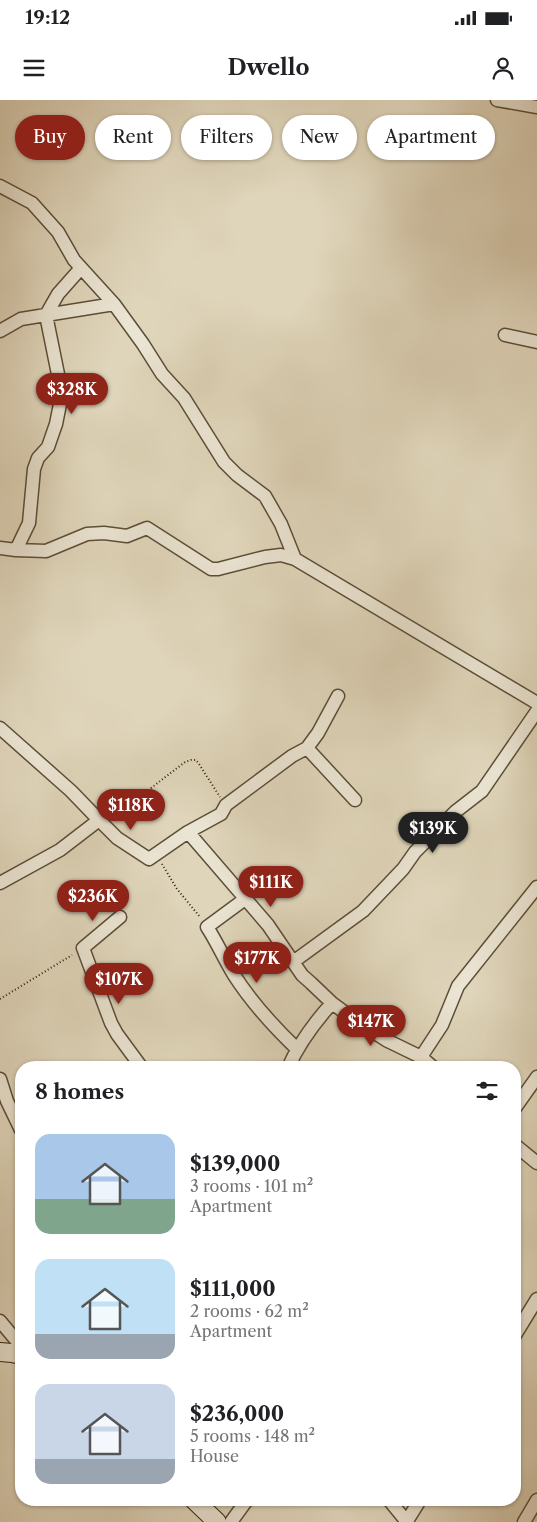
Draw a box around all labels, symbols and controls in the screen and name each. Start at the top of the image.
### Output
text: 19:12 [25,6,70,29]
icon: menu [20,54,48,82]
text: Dwello [227,54,310,81]
icon: person [489,54,517,82]
chip: Buy [15,115,85,160]
chip: Rent [95,115,171,160]
chip: Filters [181,115,272,160]
chip: New [282,115,357,160]
chip: Apartment [367,115,495,160]
pin: $328K [37,372,107,415]
text: $328K [47,379,97,399]
pin: $118K [96,788,166,831]
text: $118K [108,795,154,815]
pin: $139K [398,812,468,854]
text: $139K [409,818,457,838]
pin: $111K [236,866,306,908]
text: $111K [249,872,293,892]
pin: $236K [58,880,128,922]
text: $236K [68,886,118,906]
pin: $177K [222,942,292,984]
text: $177K [234,948,280,968]
pin: $107K [84,962,154,1005]
text: $107K [95,969,143,989]
pin: $147K [336,1004,406,1047]
text: $147K [348,1011,394,1031]
icon: filters [473,1077,501,1105]
text: 8 homes [35,1079,124,1104]
text: $139,000 [190,1151,280,1176]
icon: home [75,1154,135,1214]
text: 3 rooms · 101 m² [190,1176,313,1196]
text: Apartment [190,1196,272,1216]
text: $111,000 [190,1276,276,1301]
icon: home [75,1279,135,1339]
text: 2 rooms · 62 m² [190,1301,309,1321]
text: Apartment [190,1321,272,1341]
text: $236,000 [190,1401,284,1426]
icon: home [75,1404,135,1464]
text: 5 rooms · 148 m² [190,1426,315,1446]
text: House [190,1446,239,1466]

